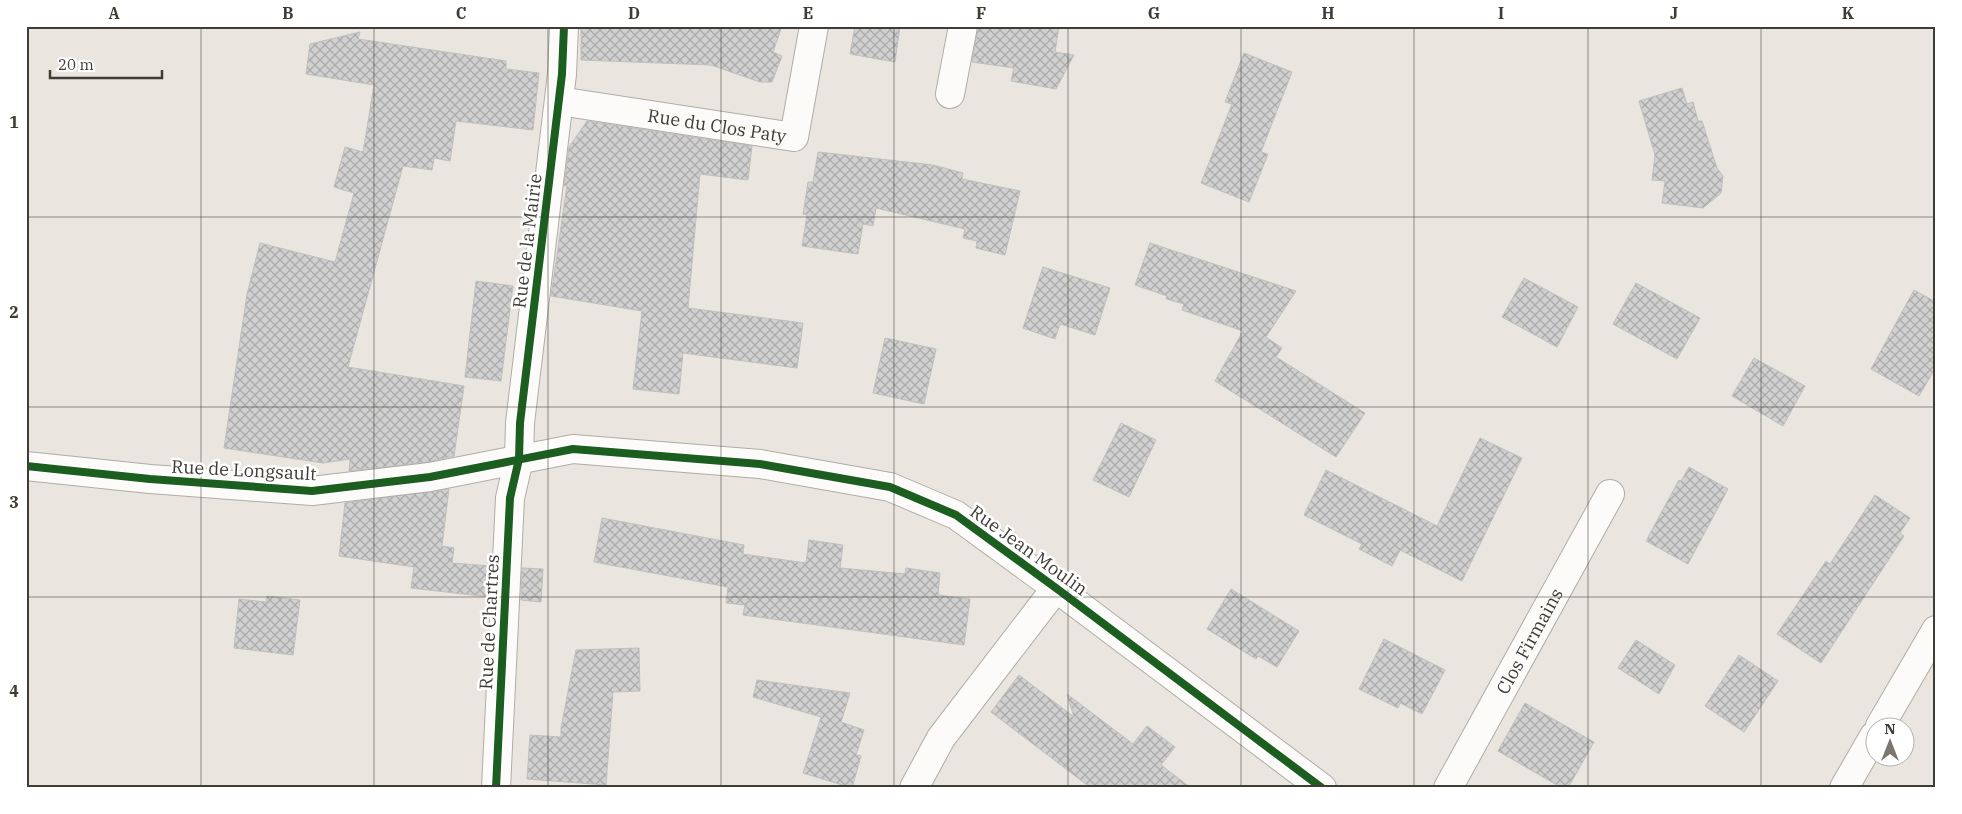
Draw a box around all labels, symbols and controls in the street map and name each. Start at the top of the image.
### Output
text: A [108,3,120,23]
text: B [282,3,294,23]
text: C [456,3,466,23]
text: D [628,3,640,23]
text: E [803,3,813,23]
text: F [976,3,986,23]
text: G [1148,3,1160,23]
text: H [1322,3,1335,23]
text: I [1498,3,1504,23]
text: J [1670,3,1678,23]
text: K [1842,3,1855,23]
scale bar [50,48,162,80]
text: 20 m [58,55,94,74]
street label: Rue du Clos Paty [646,103,789,147]
text: 1 [9,112,19,132]
street label: Rue de la Mairie [507,172,547,310]
text: 2 [9,302,19,322]
street label: Rue de Longsault [171,455,317,485]
text: 3 [9,492,19,512]
street label: Rue Jean Moulin [966,500,1092,600]
street label: Rue de Chartres [474,554,504,690]
street label: Clos Firmains [1491,584,1568,698]
text: 4 [9,681,19,701]
north arrow [1864,716,1914,766]
text: N [1884,720,1896,738]

